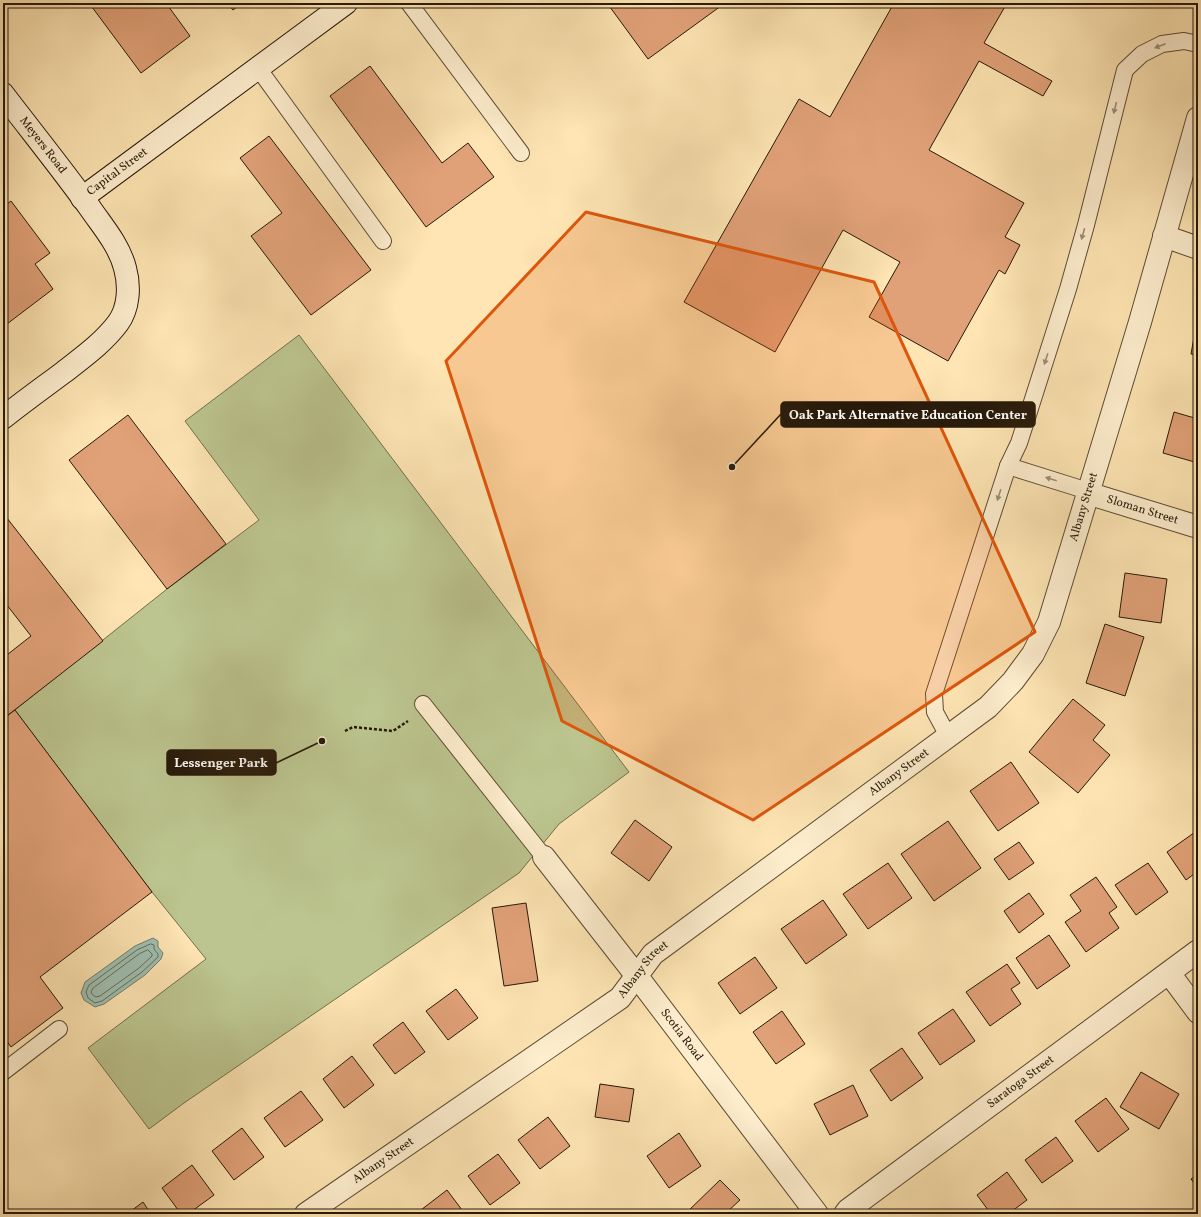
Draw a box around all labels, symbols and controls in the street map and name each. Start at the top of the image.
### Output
one-way arrow [1154,44,1166,50]
one-way arrow [1112,102,1118,114]
street label: Meyers Road [16,114,70,177]
street label: Capital Street [84,144,151,200]
one-way arrow [1080,228,1086,240]
one-way arrow [1043,353,1049,365]
callout: Oak Park Alternative Education Center [781,402,1035,427]
text: Oak Park Alternative Education Center [789,407,1027,425]
street label: Albany Street [1066,470,1102,543]
one-way arrow [1045,476,1057,482]
one-way arrow [996,489,1002,501]
street label: Sloman Street [1105,491,1180,529]
street label: Albany Street [866,745,933,800]
callout: Lessenger Park [167,750,276,775]
text: Lessenger Park [174,755,268,773]
street label: Albany Street [614,937,672,1002]
street label: Scotia Road [656,1006,707,1065]
street label: Saratoga Street [984,1052,1058,1112]
street label: Albany Street [350,1134,417,1188]

